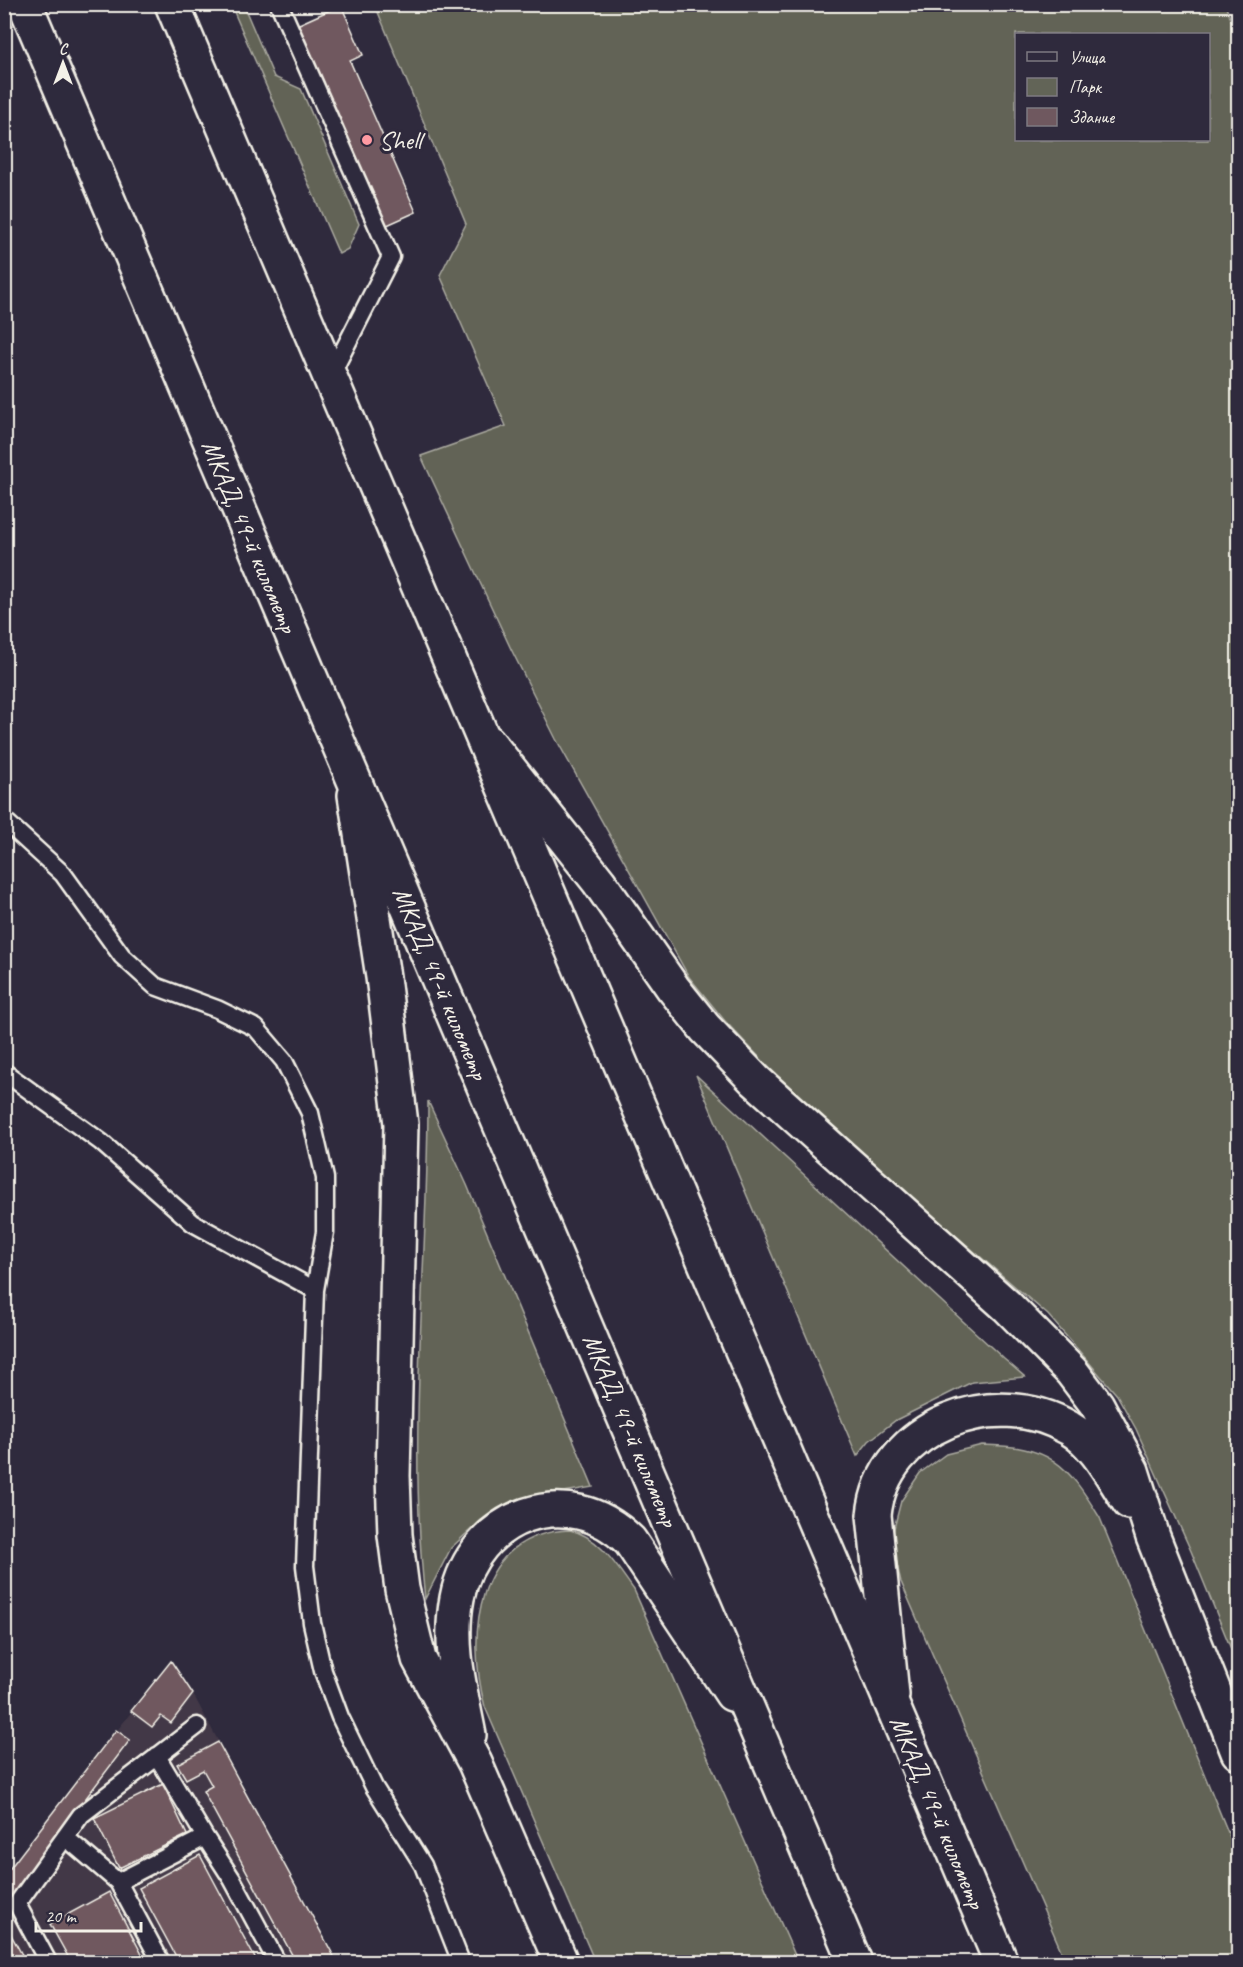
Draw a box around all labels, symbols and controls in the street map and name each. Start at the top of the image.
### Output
north arrow [33,33,93,93]
legend [1015,33,1210,141]
text: С [59,39,69,59]
text: Улица [1069,46,1106,68]
text: Парк [1069,76,1103,98]
text: Здание [1069,106,1115,128]
place label: Shell [379,124,426,157]
marker: Shell [360,133,374,147]
street label: МКАД, 49-й километр [194,435,306,640]
street label: МКАД, 49-й километр [385,882,497,1087]
street label: МКАД, 49-й километр [575,1329,687,1534]
street label: МКАД, 49-й километр [882,1711,994,1916]
scale bar [36,1895,141,1933]
text: 20 m [45,1905,78,1927]

